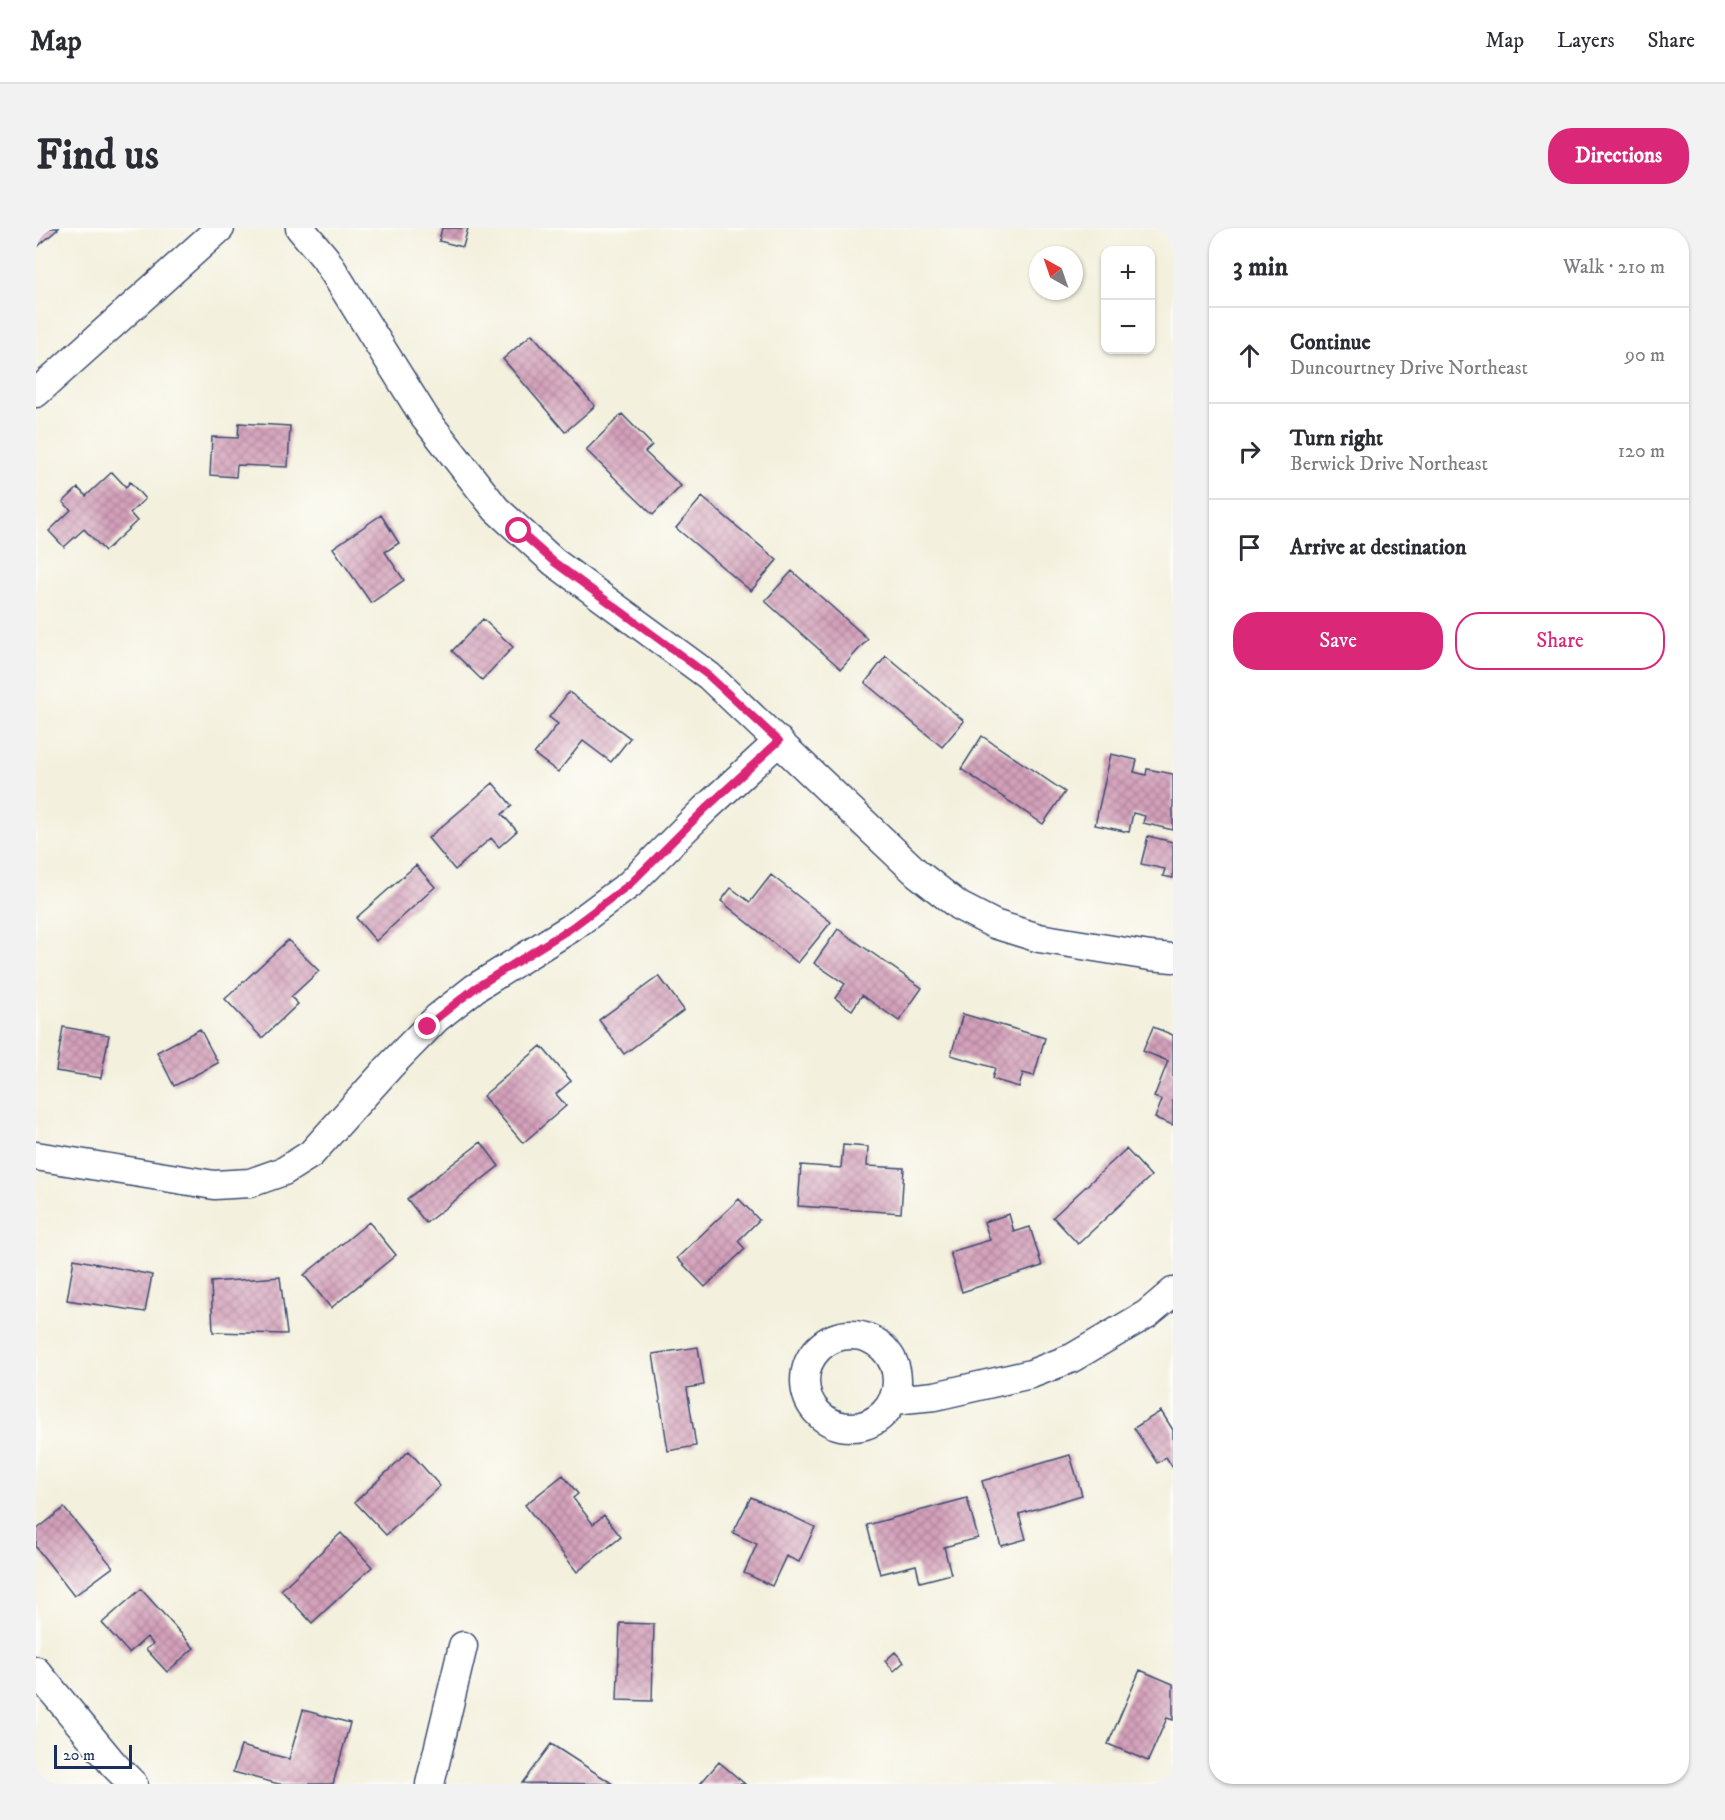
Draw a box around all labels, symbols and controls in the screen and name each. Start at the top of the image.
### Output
text: Map [30,24,82,59]
text: Map [1485,28,1524,54]
text: Layers [1557,28,1615,54]
text: Share [1648,28,1695,54]
button: Directions [1548,128,1689,184]
text: Find us [36,130,159,182]
north arrow [1029,246,1083,300]
map controls [1101,246,1155,354]
button: + [1101,246,1155,300]
text: 3 min [1233,251,1288,284]
text: Walk · 210 m [1563,255,1665,280]
button: − [1101,300,1155,354]
text: Continue [1290,329,1371,356]
icon: ahead [1233,339,1266,372]
text: 90 m [1625,343,1665,368]
text: Duncourtney Drive Northeast [1290,356,1528,381]
text: Turn right [1290,425,1383,452]
icon: right [1233,435,1266,468]
text: 120 m [1618,439,1665,464]
text: Berwick Drive Northeast [1290,452,1488,477]
route start [505,517,531,543]
icon: arrive [1233,531,1266,564]
text: Arrive at destination [1290,534,1467,561]
button: Save [1233,612,1443,670]
button: Share [1455,612,1665,670]
route end [414,1013,440,1039]
scale bar [54,1742,132,1770]
text: 20 m [63,1745,95,1765]

